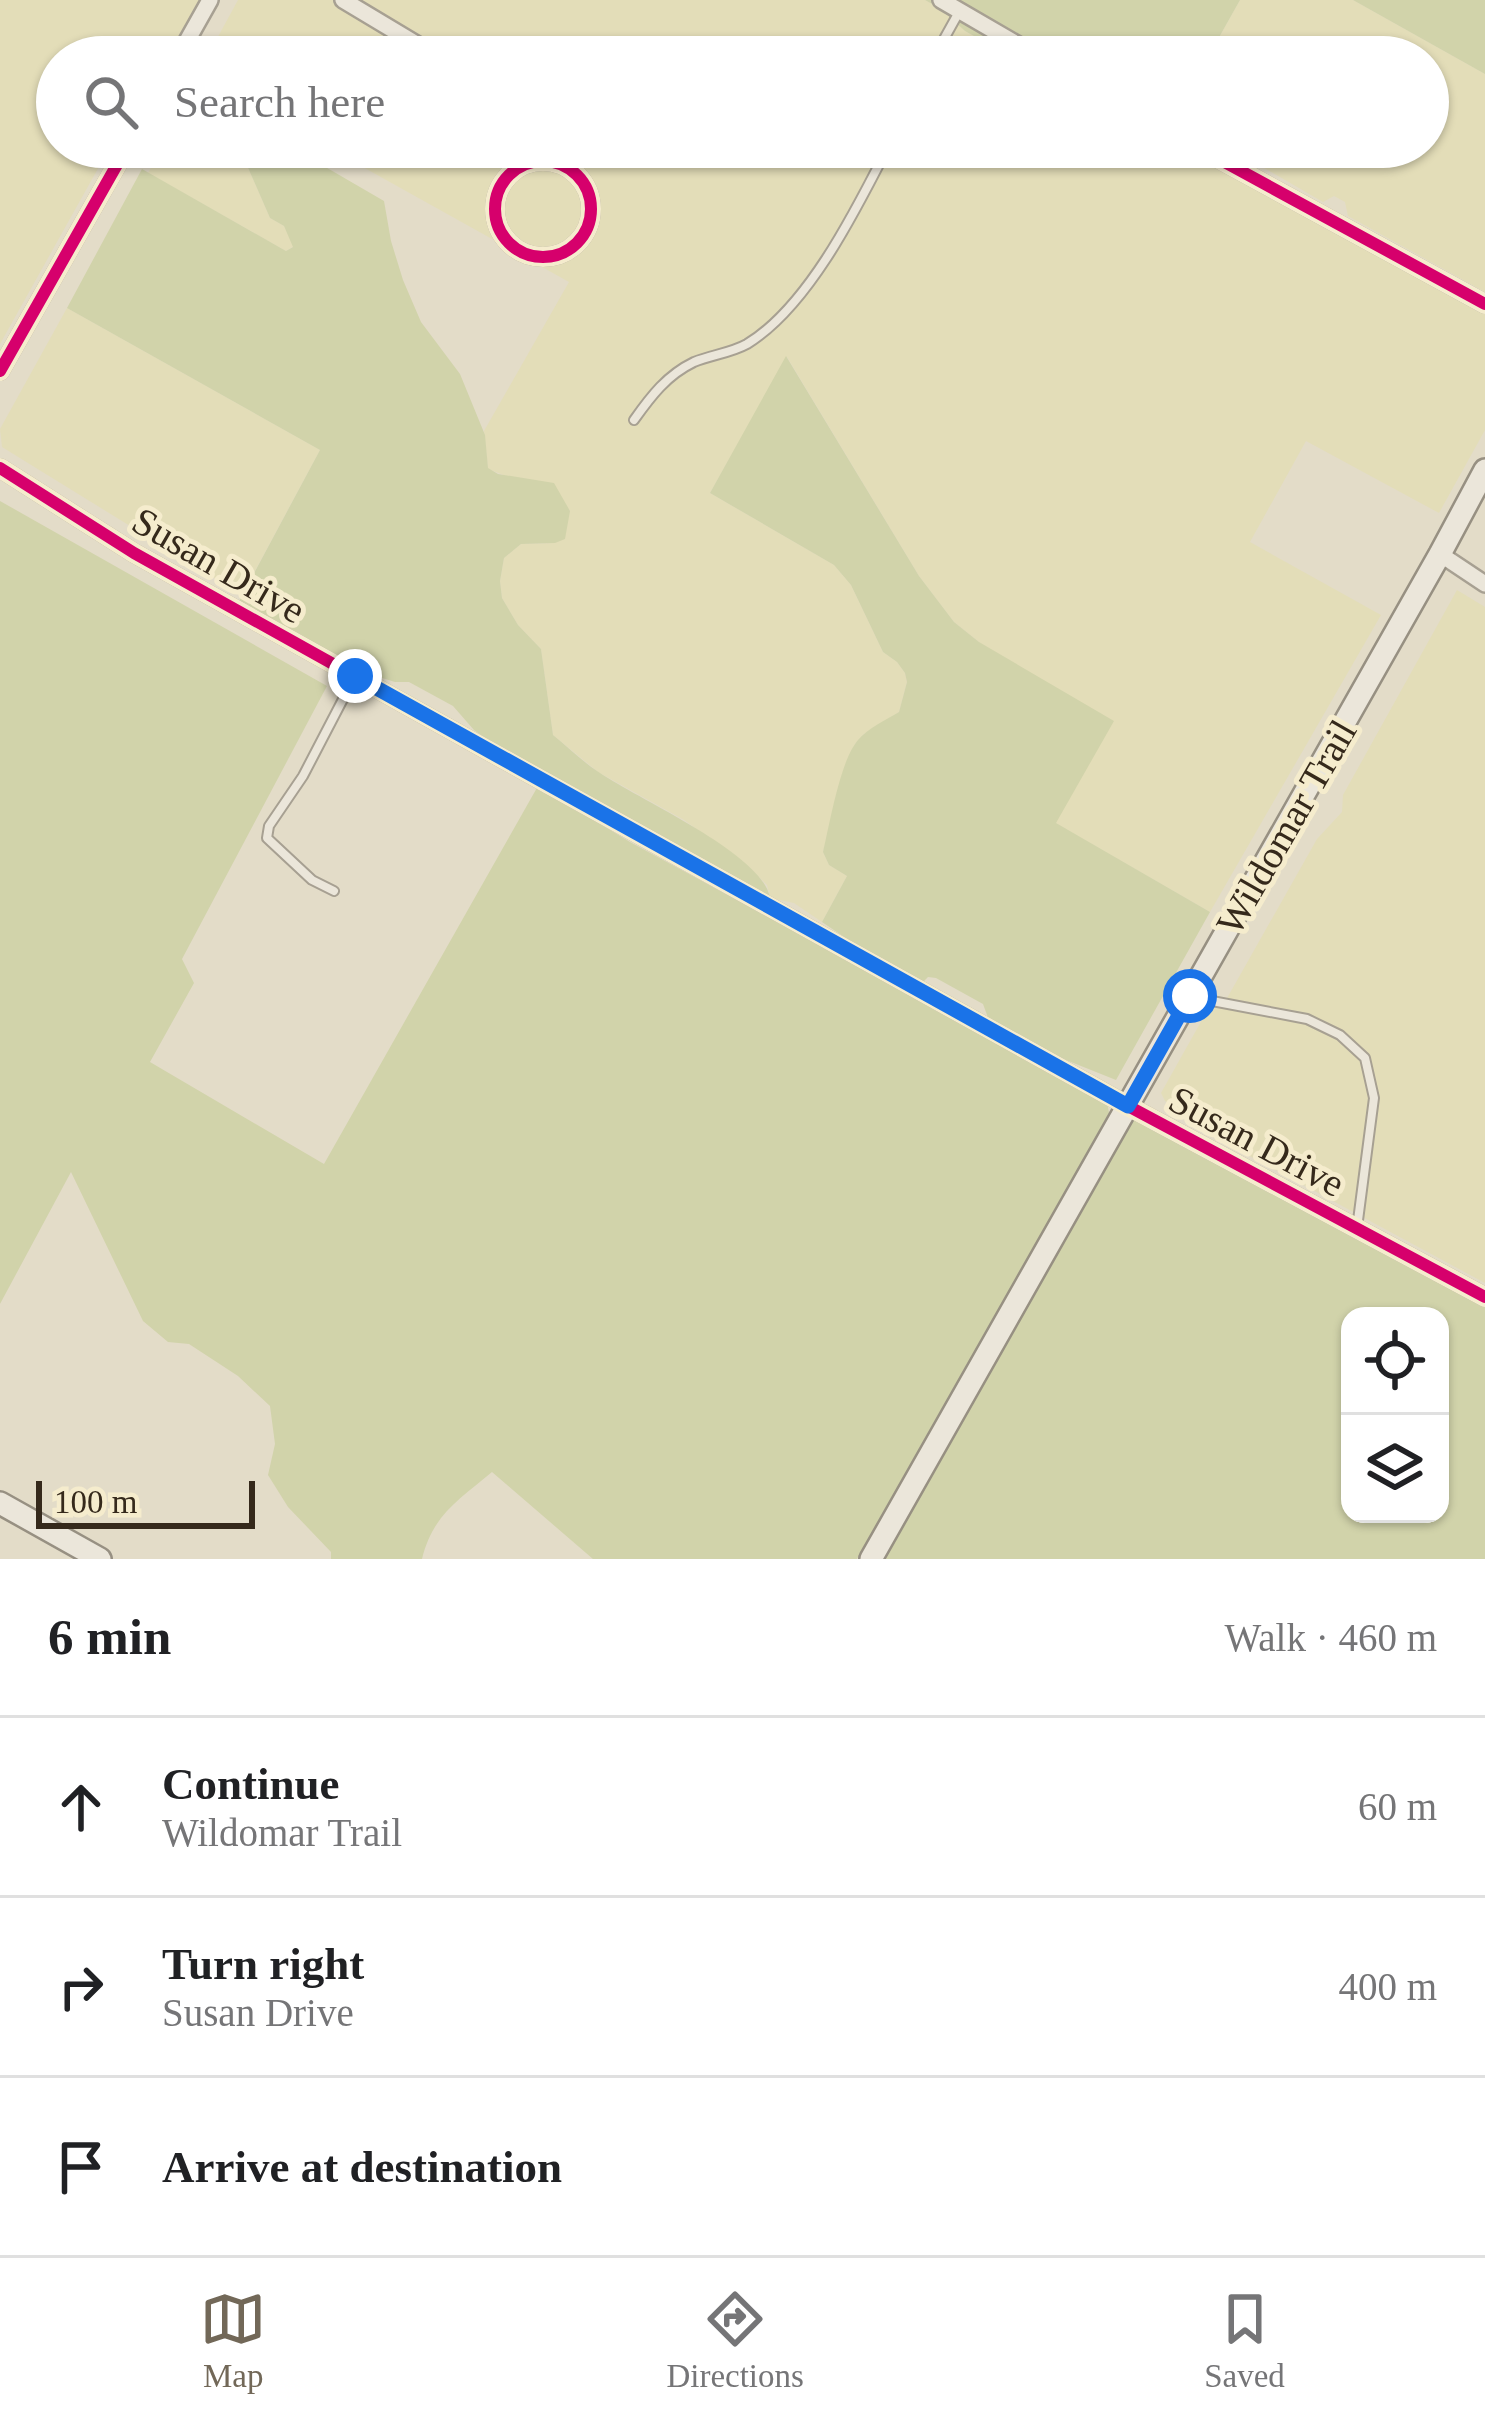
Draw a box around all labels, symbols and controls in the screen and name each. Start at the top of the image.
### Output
search box [36,36,1449,168]
icon: search [78,69,144,135]
text: Search here [174,77,385,127]
street label: Susan Drive [125,498,313,632]
route end [328,649,382,703]
street label: Wildomar Trail [1207,712,1365,942]
route start [1163,969,1217,1023]
street label: Susan Drive [1162,1077,1352,1205]
map controls [1341,1307,1449,1523]
button: locate [1341,1307,1449,1415]
button: layers [1341,1415,1449,1523]
scale bar [36,1475,255,1528]
text: 100 m [54,1484,137,1520]
text: 6 min [48,1609,171,1665]
text: Walk · 460 m [1225,1616,1437,1659]
text: Continue [162,1759,340,1809]
icon: ahead [48,1774,114,1840]
text: 60 m [1358,1785,1437,1828]
text: Wildomar Trail [162,1811,402,1854]
text: Turn right [162,1939,364,1989]
icon: right [48,1954,114,2020]
text: 400 m [1338,1965,1437,2008]
text: Susan Drive [162,1991,354,2034]
icon: arrive [48,2134,114,2200]
text: Arrive at destination [162,2142,562,2192]
tab: Map [200,2286,266,2395]
tab: Directions [666,2286,804,2395]
tab: Saved [1204,2286,1285,2395]

